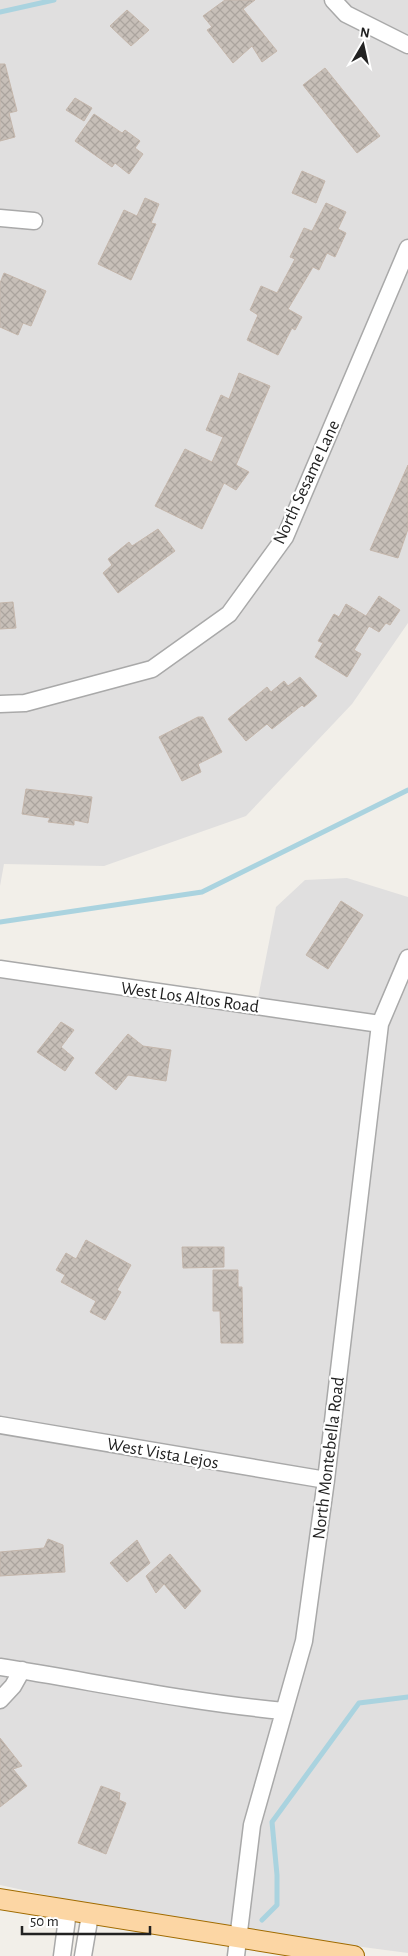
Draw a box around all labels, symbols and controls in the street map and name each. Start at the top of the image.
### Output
north arrow [338,20,388,70]
text: N [359,25,371,41]
street label: North Sesame Lane [270,418,344,547]
street label: West Los Altos Road [120,979,260,1017]
street label: North Montebella Road [310,1376,348,1540]
street label: West Vista Lejos [106,1435,220,1473]
scale bar [22,1904,150,1936]
text: 50 m [30,1914,59,1929]

